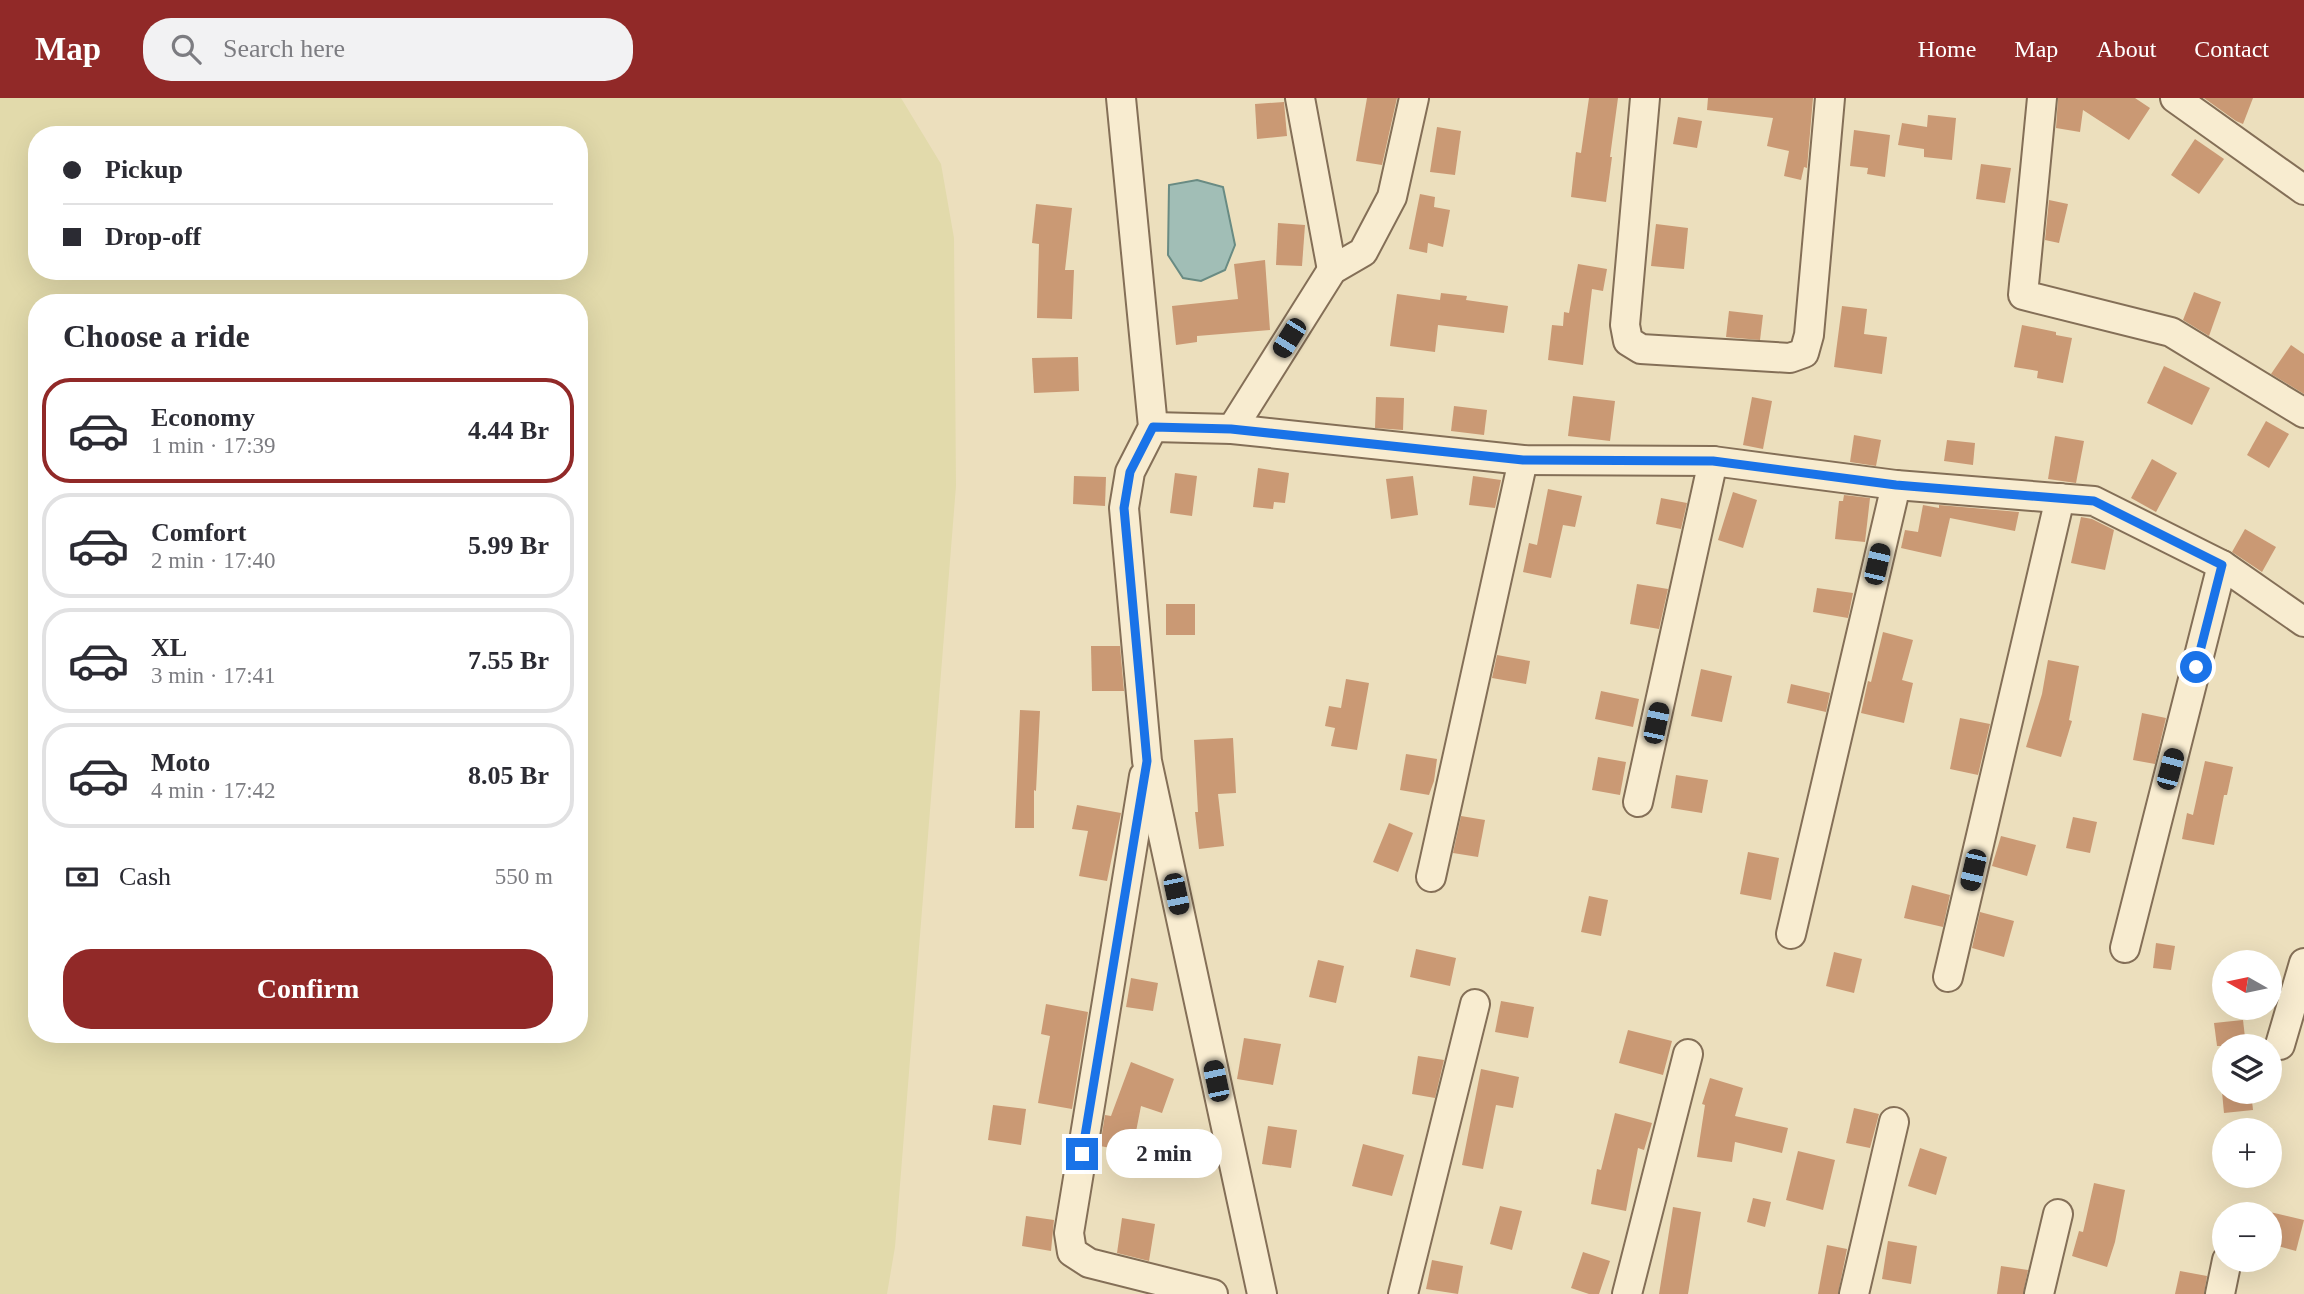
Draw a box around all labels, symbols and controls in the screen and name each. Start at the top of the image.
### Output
search box [143,18,633,81]
icon: search [167,30,205,68]
text: Map [35,31,101,67]
text: Search here [223,34,345,63]
text: Home [1918,36,1976,62]
text: Map [2014,36,2058,62]
text: About [2096,36,2156,62]
text: Contact [2194,36,2269,62]
text: Pickup [105,155,183,184]
text: Drop-off [105,222,201,251]
car [1269,315,1310,361]
text: Choose a ride [63,318,250,354]
icon: car [67,399,130,462]
text: Economy [151,403,255,432]
text: 4.44 Br [468,416,549,445]
text: 1 min · 17:39 [151,433,276,458]
icon: car [67,514,130,577]
text: Comfort [151,518,246,547]
text: 5.99 Br [468,531,549,560]
car [1863,541,1892,587]
text: 2 min · 17:40 [151,548,276,573]
icon: car [67,629,130,692]
text: XL [151,633,187,662]
text: 7.55 Br [468,646,549,675]
route start [2180,651,2212,683]
text: 3 min · 17:41 [151,663,276,688]
car [1642,700,1671,746]
icon: car [67,744,130,807]
car [2155,746,2186,792]
text: Moto [151,748,210,777]
text: 8.05 Br [468,761,549,790]
text: 4 min · 17:42 [151,778,276,803]
car [1959,847,1988,893]
icon: cash [63,858,101,896]
text: Cash [119,862,171,891]
text: 550 m [495,864,553,889]
car [1162,871,1191,917]
button: Confirm [63,949,553,1029]
north arrow [2212,950,2282,1020]
map controls [2212,950,2282,1272]
button: layers [2212,1034,2282,1104]
car [1202,1058,1231,1104]
button: + [2212,1118,2282,1188]
callout: 2 min [1106,1130,1222,1178]
route end [1066,1138,1098,1170]
text: 2 min [1136,1141,1192,1166]
button: − [2212,1202,2282,1272]

